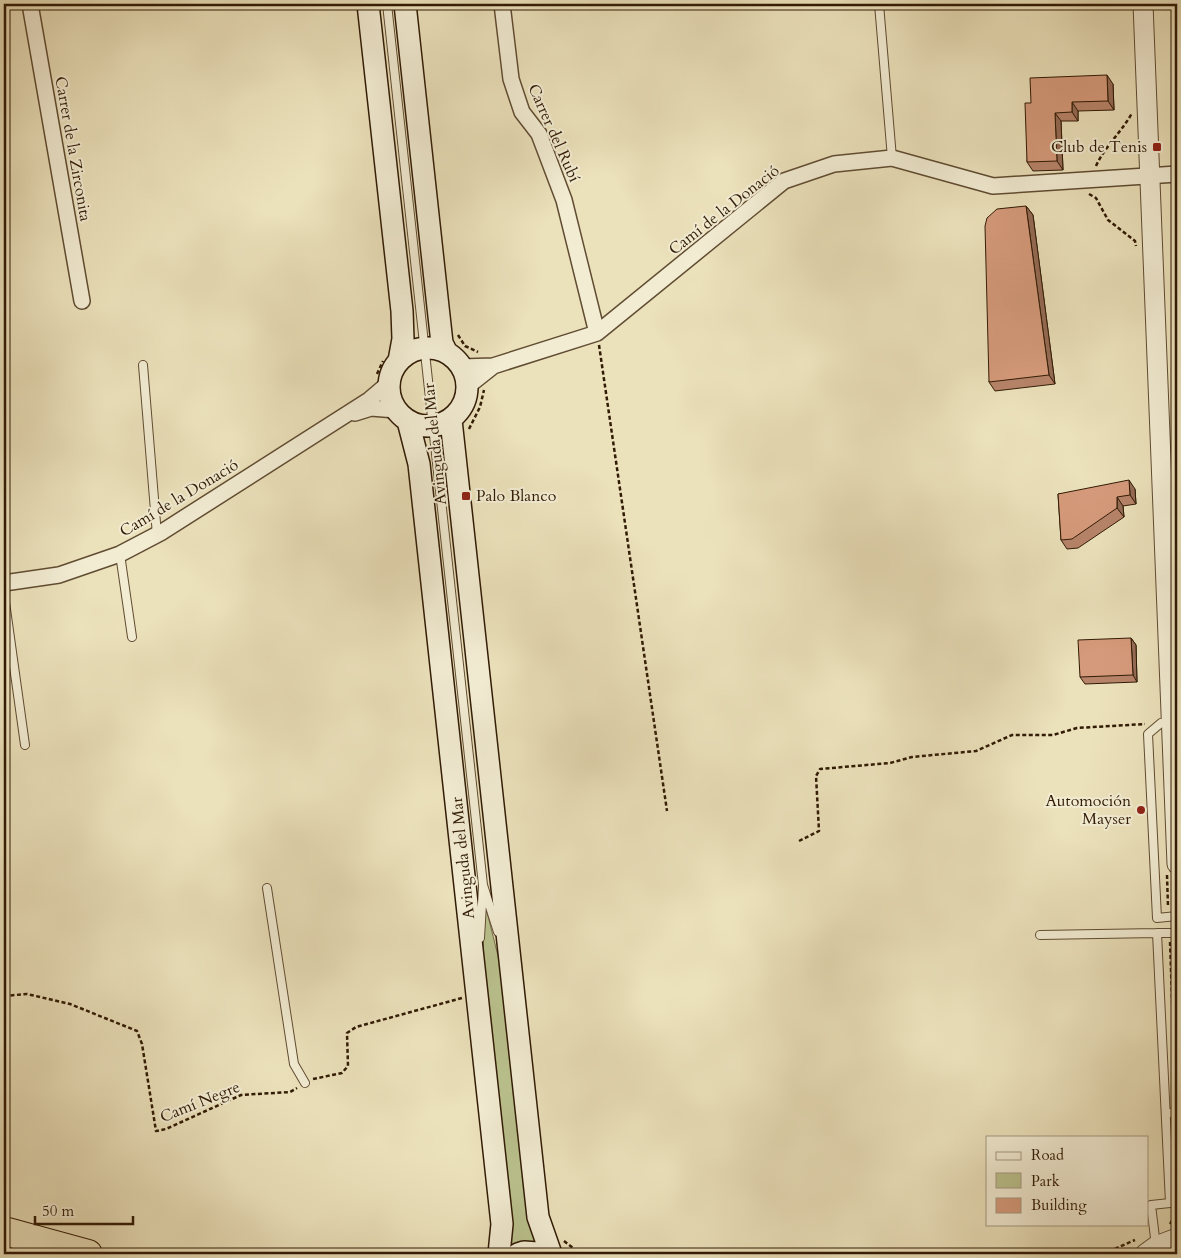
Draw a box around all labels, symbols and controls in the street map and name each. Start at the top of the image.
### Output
street label: Carrer de la Zirconita [49,75,97,223]
street label: Carrer del Rubí [523,80,586,186]
place label: Club de Tenis [1051,136,1147,158]
marker: Club de Tenis [1151,141,1163,153]
street label: Camí de la Donació [664,160,784,260]
street label: Avinguda del Mar [418,382,452,506]
street label: Camí de la Donació [116,454,243,542]
place label: Palo Blanco [476,485,557,507]
marker: Palo Blanco [460,490,472,502]
place label: Automoción Mayser [1045,790,1131,830]
street label: Avinguda del Mar [446,796,480,920]
marker: Automoción Mayser [1135,804,1147,816]
street label: Camí Negre [157,1076,243,1128]
legend [986,1136,1148,1226]
text: Road [1031,1145,1064,1165]
text: Park [1031,1171,1060,1191]
scale bar [35,1193,132,1225]
text: Building [1031,1195,1087,1215]
text: 50 m [42,1201,74,1221]

